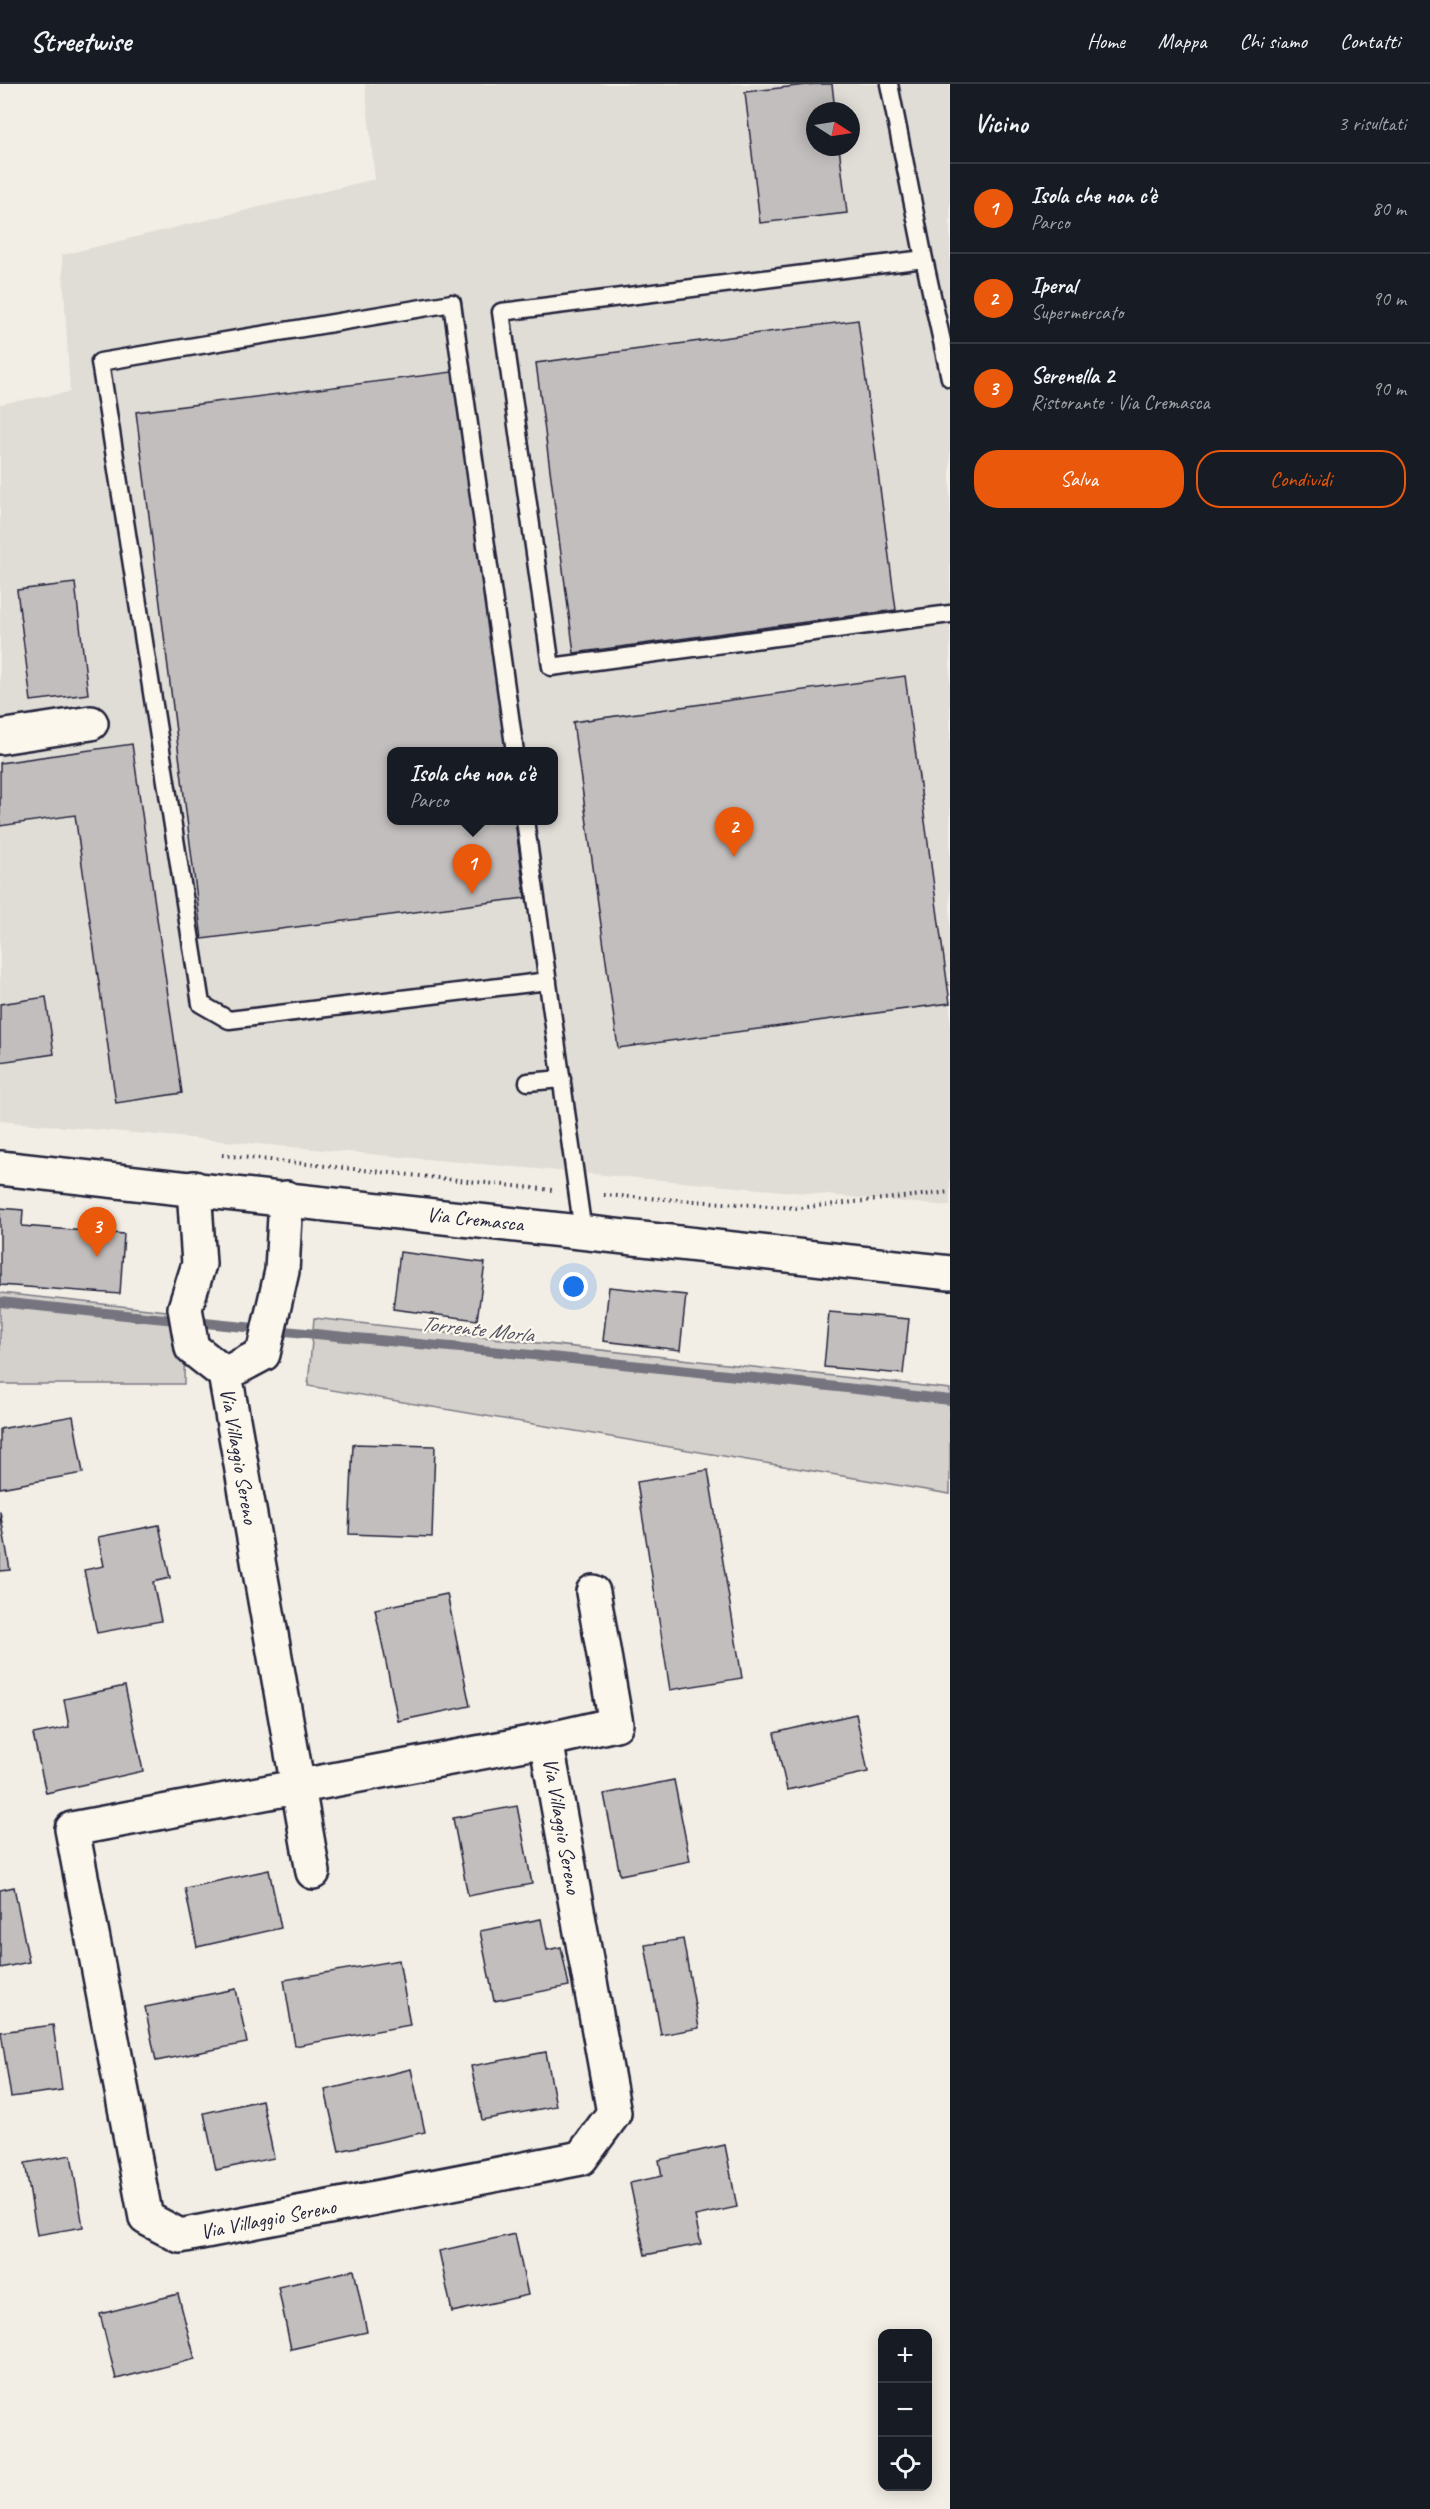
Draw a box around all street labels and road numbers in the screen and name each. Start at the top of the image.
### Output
street label: Via Cremasca [425,1201,526,1237]
street label: Via Villaggio Sereno [214,1386,264,1527]
street label: Via Villaggio Sereno [537,1756,587,1897]
street label: Via Villaggio Sereno [198,2193,339,2245]

